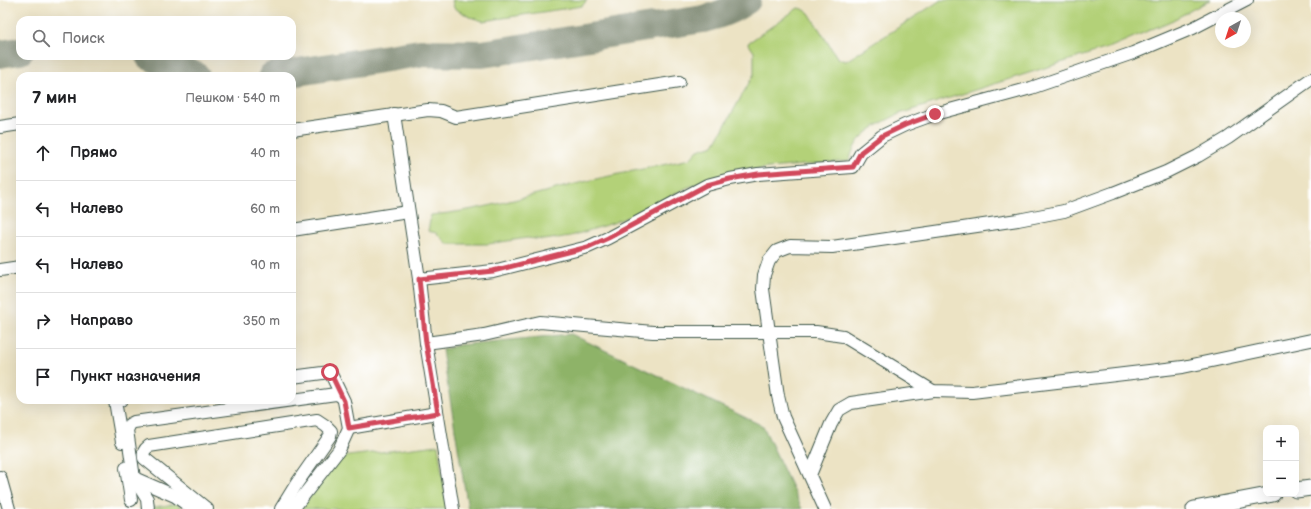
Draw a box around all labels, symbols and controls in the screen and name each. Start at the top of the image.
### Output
north arrow [1215,12,1251,48]
search box [16,16,296,60]
icon: search [30,27,52,49]
text: Поиск [62,29,105,48]
text: 7 мин [32,88,77,108]
text: Пешком · 540 m [185,90,280,106]
route end [926,105,944,123]
icon: ahead [32,142,54,164]
text: Прямо [70,143,117,162]
text: 40 m [250,145,280,161]
icon: left [32,198,54,220]
text: Налево [70,199,123,218]
text: 60 m [250,201,280,217]
icon: left [32,254,54,276]
text: Налево [70,255,123,274]
text: 90 m [251,257,280,273]
icon: right [32,310,54,332]
text: Направо [70,311,133,330]
text: 350 m [243,313,280,329]
route start [321,363,339,381]
icon: arrive [32,366,54,388]
text: Пункт назначения [70,367,201,386]
map controls [1263,425,1299,497]
button: + [1263,425,1299,461]
button: − [1263,461,1299,497]

